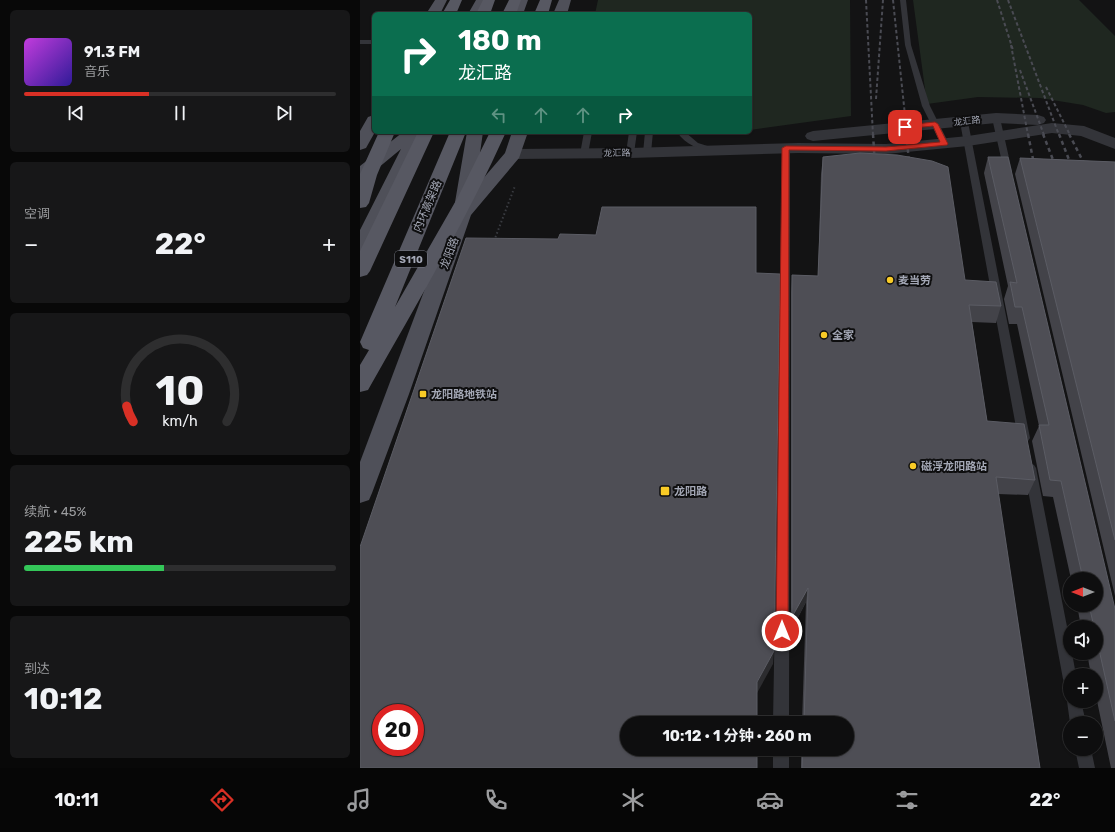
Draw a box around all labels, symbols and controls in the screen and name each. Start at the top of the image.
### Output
text: 180 m [458,24,542,57]
icon: right [392,28,444,80]
text: 91.3 FM [84,43,140,61]
text: 龙汇路 [458,62,512,84]
text: 音乐 [84,64,110,79]
icon: previous [65,102,87,124]
icon: pause [169,102,191,124]
icon: next [273,102,295,124]
icon: left [488,104,510,126]
icon: ahead [530,104,552,126]
icon: ahead [572,104,594,126]
icon: right [614,104,636,126]
pin [888,110,922,144]
street label: 龙汇路 [953,114,981,127]
icon: arrive [894,116,916,138]
street label: 龙汇路 [603,147,631,158]
street label: 内环高架路 [411,178,444,234]
text: 空调 [24,206,50,221]
text: 22° [155,226,206,262]
text: − [24,231,38,258]
text: + [322,231,336,258]
street label: 龙阳路 [438,235,461,271]
road number: S110 [395,251,427,267]
place label: 麦当劳 [898,274,931,287]
marker: 麦当劳 [885,275,895,285]
place label: 全家 [832,329,854,342]
marker: 全家 [819,330,829,340]
text: 10 [156,366,204,415]
place label: 龙阳路地铁站 [431,388,497,401]
marker: 龙阳路地铁站 [418,389,428,399]
text: km/h [162,413,198,430]
place label: 磁浮龙阳路站 [921,460,987,473]
marker: 磁浮龙阳路站 [908,461,918,471]
marker: 龙阳路 [659,485,671,497]
place label: 龙阳路 [674,485,708,498]
text: 续航 · 45% [24,504,86,519]
text: 225 km [24,524,134,560]
north arrow [1063,572,1103,612]
map controls [1063,572,1103,756]
position arrow [761,610,803,652]
button: sound [1063,620,1103,660]
text: 到达 [24,661,50,676]
button: + [1063,668,1103,708]
text: 10:12 [24,681,102,717]
speed limit sign: 20 [372,704,424,756]
button: − [1063,716,1103,756]
text: 10:12 · 1 分钟 · 260 m [662,727,812,745]
icon: directions [208,786,236,814]
icon: music [345,786,373,814]
icon: phone [482,786,510,814]
icon: climate [619,786,647,814]
icon: car [756,786,784,814]
icon: filters [893,786,921,814]
text: 10:11 [54,789,99,811]
text: 22° [1030,789,1060,811]

